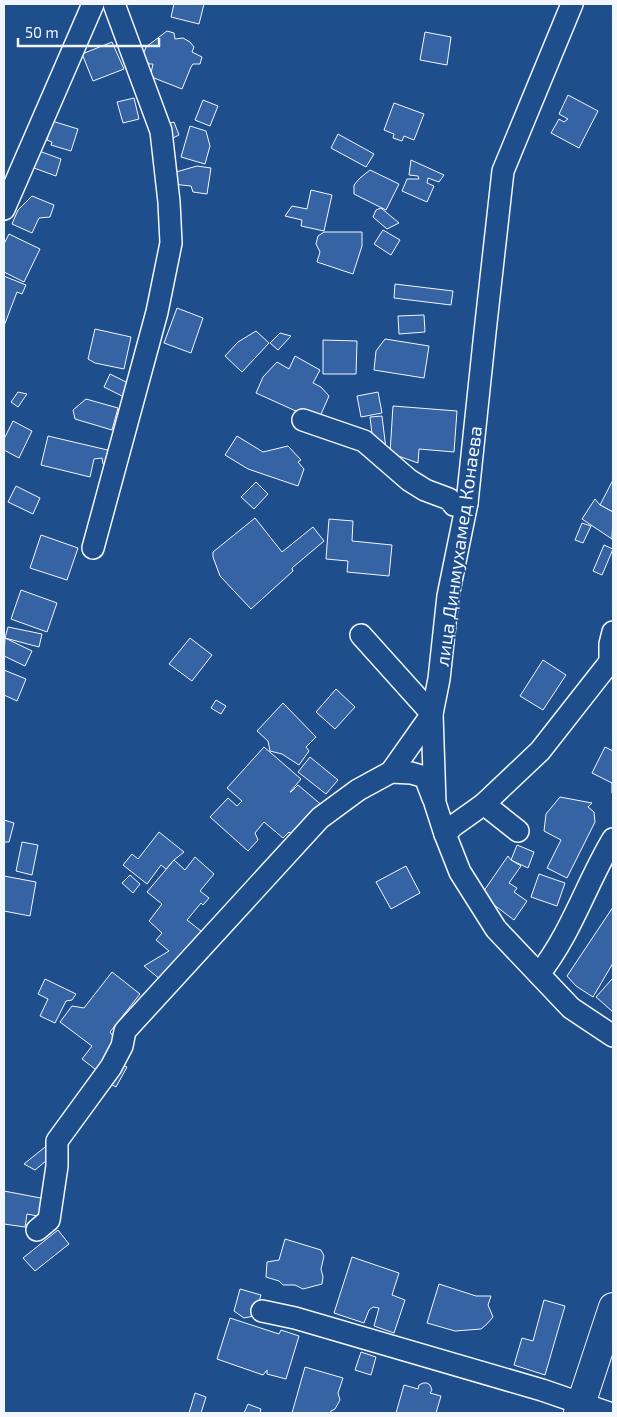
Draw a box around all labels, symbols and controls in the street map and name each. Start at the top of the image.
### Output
scale bar [18,15,159,47]
text: 50 m [25,23,59,41]
street label: лица Динмухамед Конаева [430,424,487,668]

